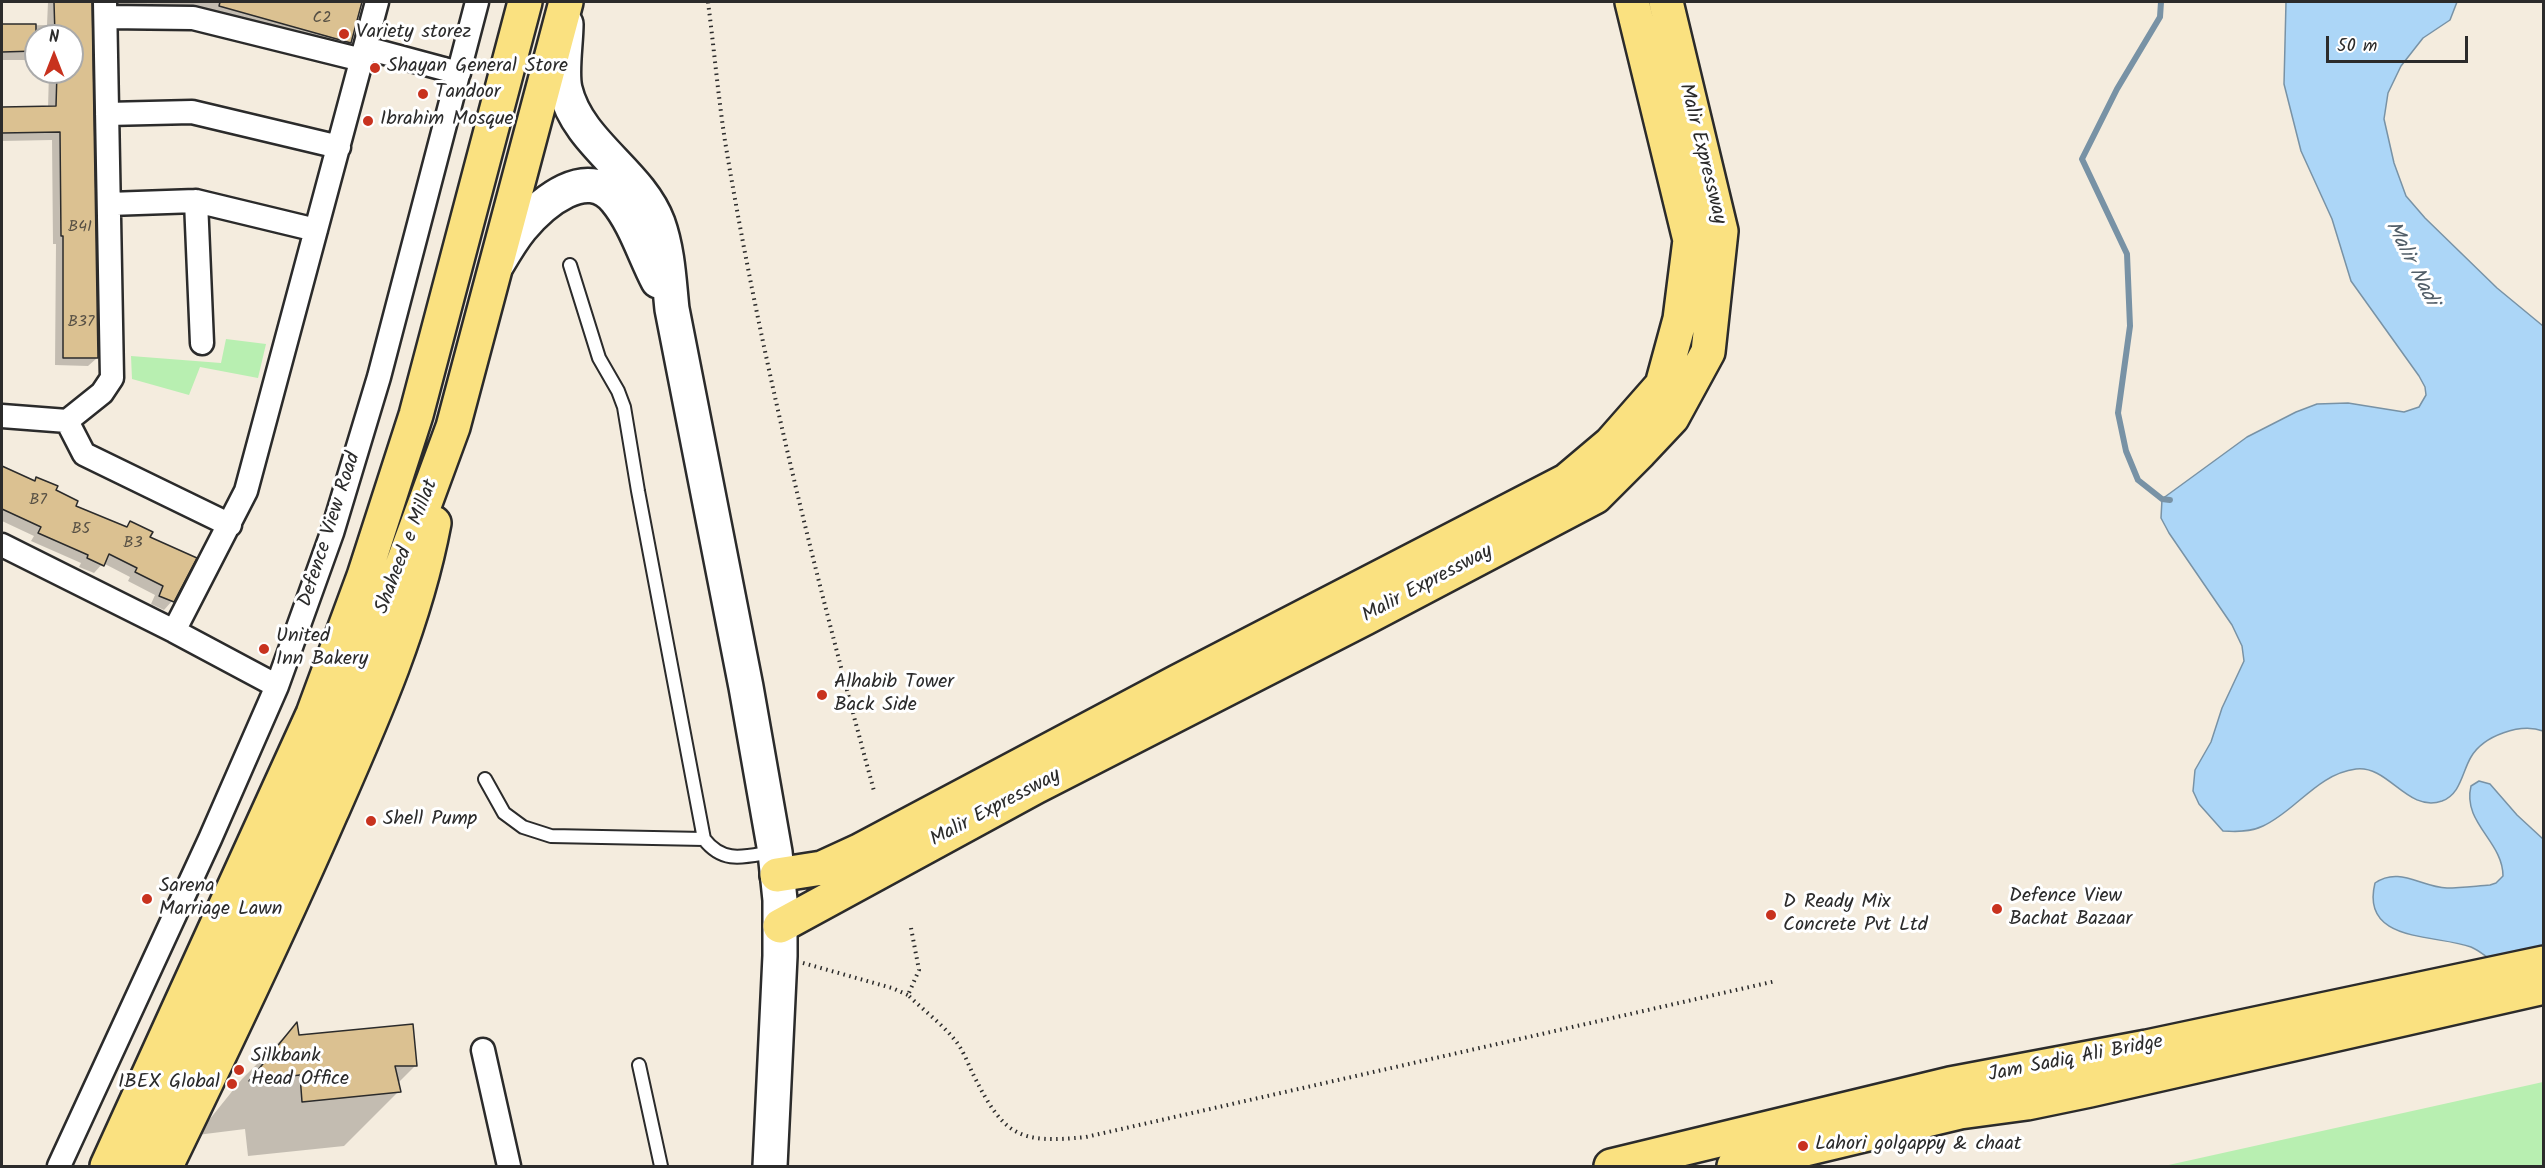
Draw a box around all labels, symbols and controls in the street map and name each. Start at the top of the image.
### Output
house number: C2 [313,9,331,29]
place label: Variety storez [356,22,471,46]
north arrow [24,24,84,84]
scale bar [2329,24,2472,62]
text: N [49,25,59,50]
marker: Variety storez [337,27,351,41]
text: 50 m [2337,32,2377,61]
place label: Shayan General Store [387,56,568,80]
marker: Shayan General Store [368,61,382,75]
street label: Malir Expressway [1672,81,1730,227]
place label: Tandoor [435,82,500,106]
marker: Tandoor [416,87,430,101]
place label: Ibrahim Mosque [380,109,514,133]
marker: Ibrahim Mosque [361,114,375,128]
house number: B41 [68,218,92,238]
water label: Malir Nadi [2378,218,2442,310]
house number: B37 [68,313,94,333]
street label: Defence View Road [295,450,367,610]
street label: Shaheed e Millat [371,476,445,618]
house number: B7 [29,491,47,511]
house number: B5 [72,520,90,540]
house number: B3 [123,534,143,554]
street label: Malir Expressway [1359,541,1497,629]
place label: United Inn Bakery [276,626,368,673]
marker: United Inn Bakery [257,642,271,656]
place label: Alhabib Tower Back Side [834,672,954,719]
marker: Alhabib Tower Back Side [815,688,829,702]
street label: Malir Expressway [927,765,1065,853]
place label: Shell Pump [383,809,477,833]
marker: Shell Pump [364,814,378,828]
place label: Sarena Marriage Lawn [159,876,282,923]
place label: Defence View Bachat Bazaar [2009,886,2132,933]
marker: Sarena Marriage Lawn [140,892,154,906]
place label: D Ready Mix Concrete Pvt Ltd [1783,892,1928,939]
marker: Defence View Bachat Bazaar [1990,902,2004,916]
marker: D Ready Mix Concrete Pvt Ltd [1764,908,1778,922]
street label: Jam Sadiq Ali Bridge [1987,1031,2165,1089]
place label: Silkbank Head Office [251,1046,349,1093]
marker: Silkbank Head Office [232,1063,246,1077]
place label: IBEX Global [118,1072,220,1096]
marker: IBEX Global [225,1077,239,1091]
place label: Lahori golgappy & chaat [1815,1134,2022,1158]
marker: Lahori golgappy & chaat [1796,1139,1810,1153]

